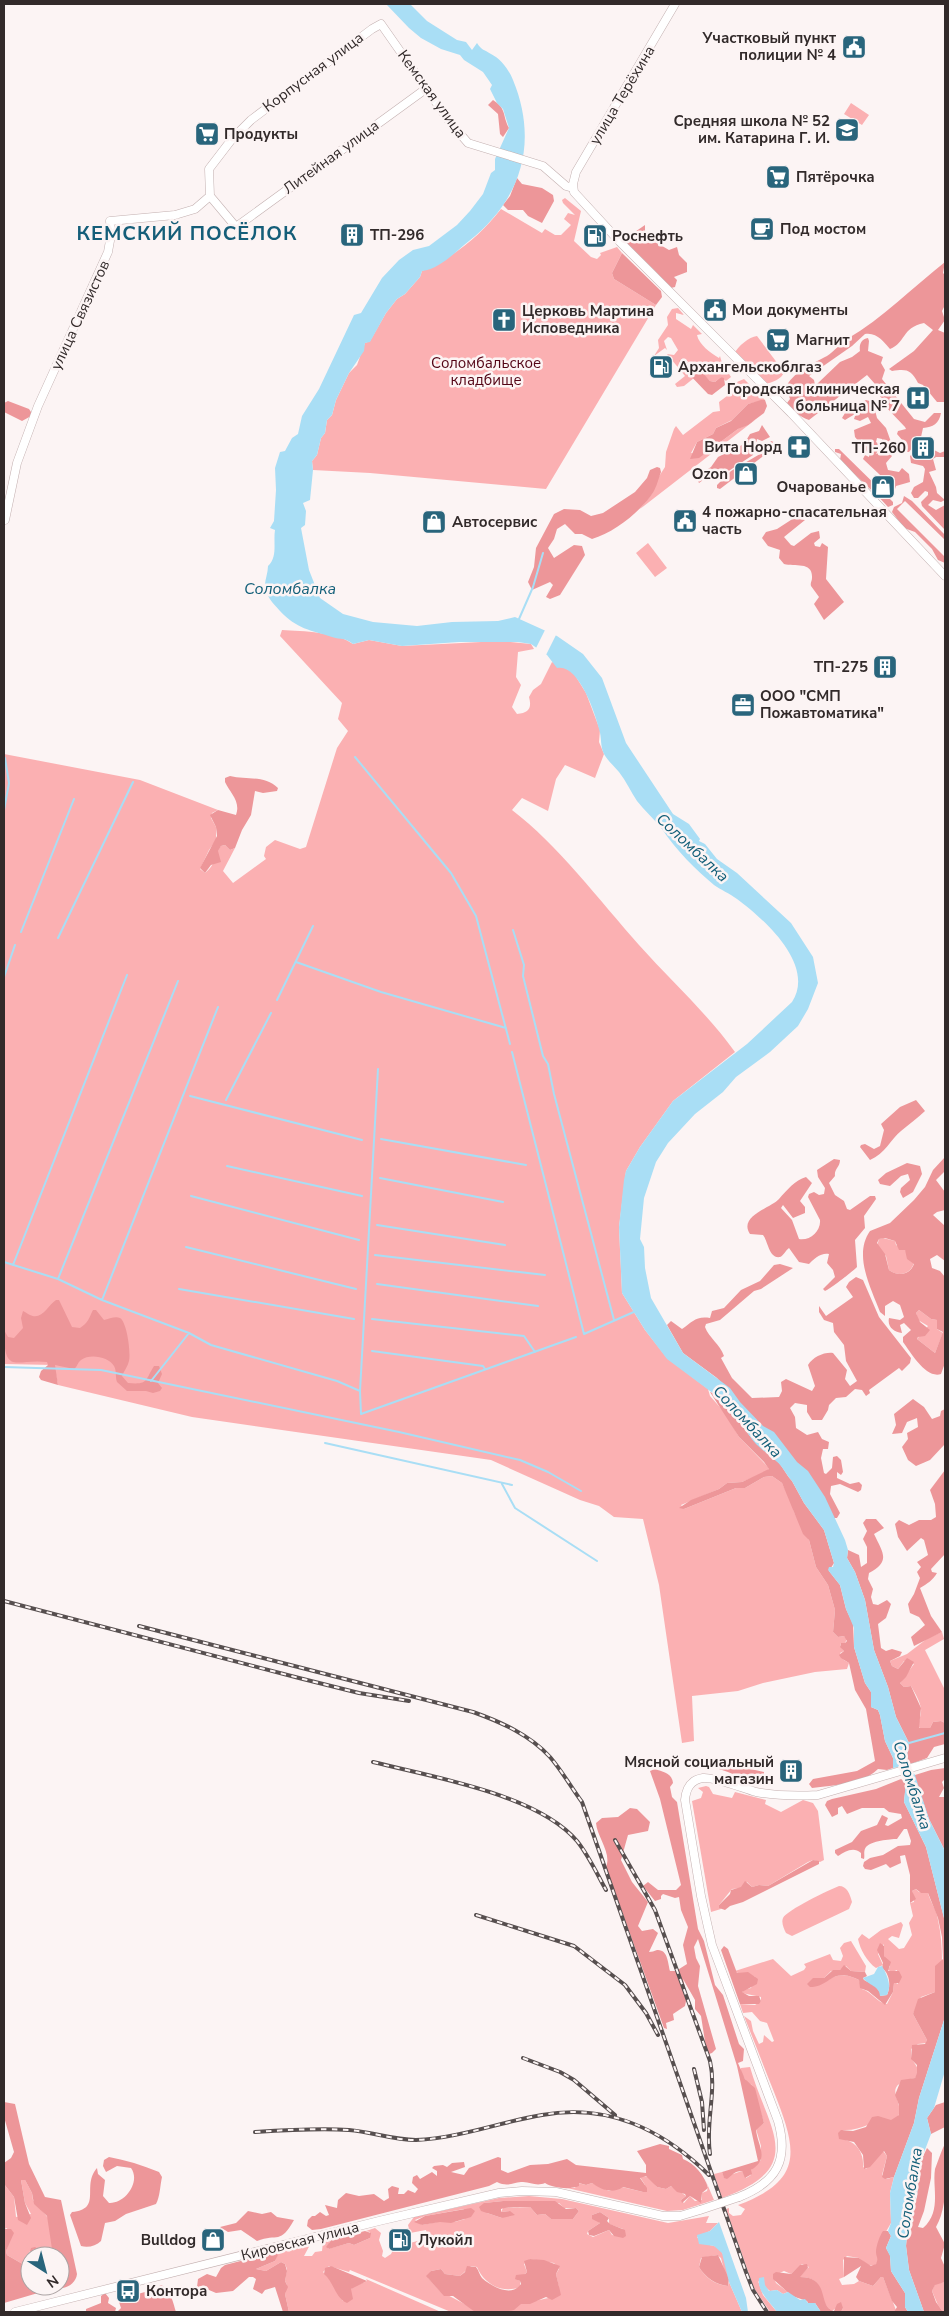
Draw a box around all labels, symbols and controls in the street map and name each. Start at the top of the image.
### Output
street label: Корпусная улица [259,28,367,116]
place label: Участковый пункт полиции № 4 [701,28,836,65]
public building icon: Участковый пункт полиции № 4 [841,34,867,60]
street label: улица Терёхина [585,42,659,148]
street label: Кемская улица [393,46,471,142]
place label: Средняя школа № 52 им. Катарина Г. И. [673,111,830,148]
street label: Литейная улица [279,115,383,199]
school or university icon: Средняя школа № 52 им. Катарина Г. И. [834,117,860,143]
supermarket icon: Продукты [194,121,220,147]
place label: Продукты [224,124,298,144]
supermarket icon: Пятёрочка [765,164,791,190]
place label: Пятёрочка [796,167,875,187]
cafe icon: Под мостом [749,216,775,242]
place label: Под мостом [780,219,866,239]
district label: КЕМСКИЙ ПОСЁЛОК [77,220,298,247]
building icon: ТП-296 [339,222,365,248]
fuel station icon: Роснефть [582,223,608,249]
place label: ТП-296 [370,225,424,245]
place label: Роснефть [612,226,683,246]
street label: улица Связистов [46,257,114,373]
public building icon: Мои документы [702,297,728,323]
place label: Мои документы [732,300,848,320]
place label: Церковь Мартина Исповедника [522,301,654,338]
church icon: Церковь Мартина Исповедника [491,307,517,333]
supermarket icon: Магнит [765,327,791,353]
place label: Магнит [796,330,850,350]
park label: Соломбальское кладбище [431,353,541,390]
fuel station icon: Архангельскоблгаз [648,354,674,380]
place label: Архангельскоблгаз [678,357,822,377]
place label: Городская клиническая больница № 7 [727,379,900,416]
hospital icon: Городская клиническая больница № 7 [905,385,931,411]
pharmacy icon: Вита Норд [786,434,812,460]
building icon: ТП-260 [910,435,936,461]
place label: Вита Норд [704,437,782,457]
place label: ТП-260 [852,438,906,458]
shop icon: Ozon [733,461,759,487]
place label: Ozon [692,464,728,484]
shop icon: Очарованье [870,474,896,500]
place label: Очарованье [776,477,866,497]
place label: 4 пожарно-спасательная часть [702,502,887,539]
public building icon: 4 пожарно-спасательная часть [672,508,698,534]
shop icon: Автосервис [421,509,447,535]
place label: Автосервис [452,512,537,532]
water label: Соломбалка [244,578,336,600]
building icon: ТП-275 [872,654,898,680]
place label: ТП-275 [814,657,868,677]
place label: ООО "СМП Пожавтоматика" [760,686,884,723]
office icon: ООО "СМП Пожавтоматика" [730,692,756,718]
water label: Соломбалка [651,808,734,887]
water label: Соломбалка [708,1380,787,1463]
water label: Соломбалка [887,1738,937,1833]
place label: Мясной социальный магазин [624,1752,774,1789]
building icon: Мясной социальный магазин [778,1758,804,1784]
water label: Соломбалка [892,2146,928,2240]
street label: Кировская улица [239,2217,361,2265]
shop icon: Bulldog [200,2227,226,2253]
fuel station icon: Лукойл [387,2227,413,2253]
place label: Bulldog [141,2230,196,2250]
place label: Лукойл [418,2230,473,2250]
north arrow [20,2246,70,2296]
text: N [43,2270,62,2292]
bus stop icon: Контора [115,2278,141,2304]
place label: Контора [146,2281,207,2301]

